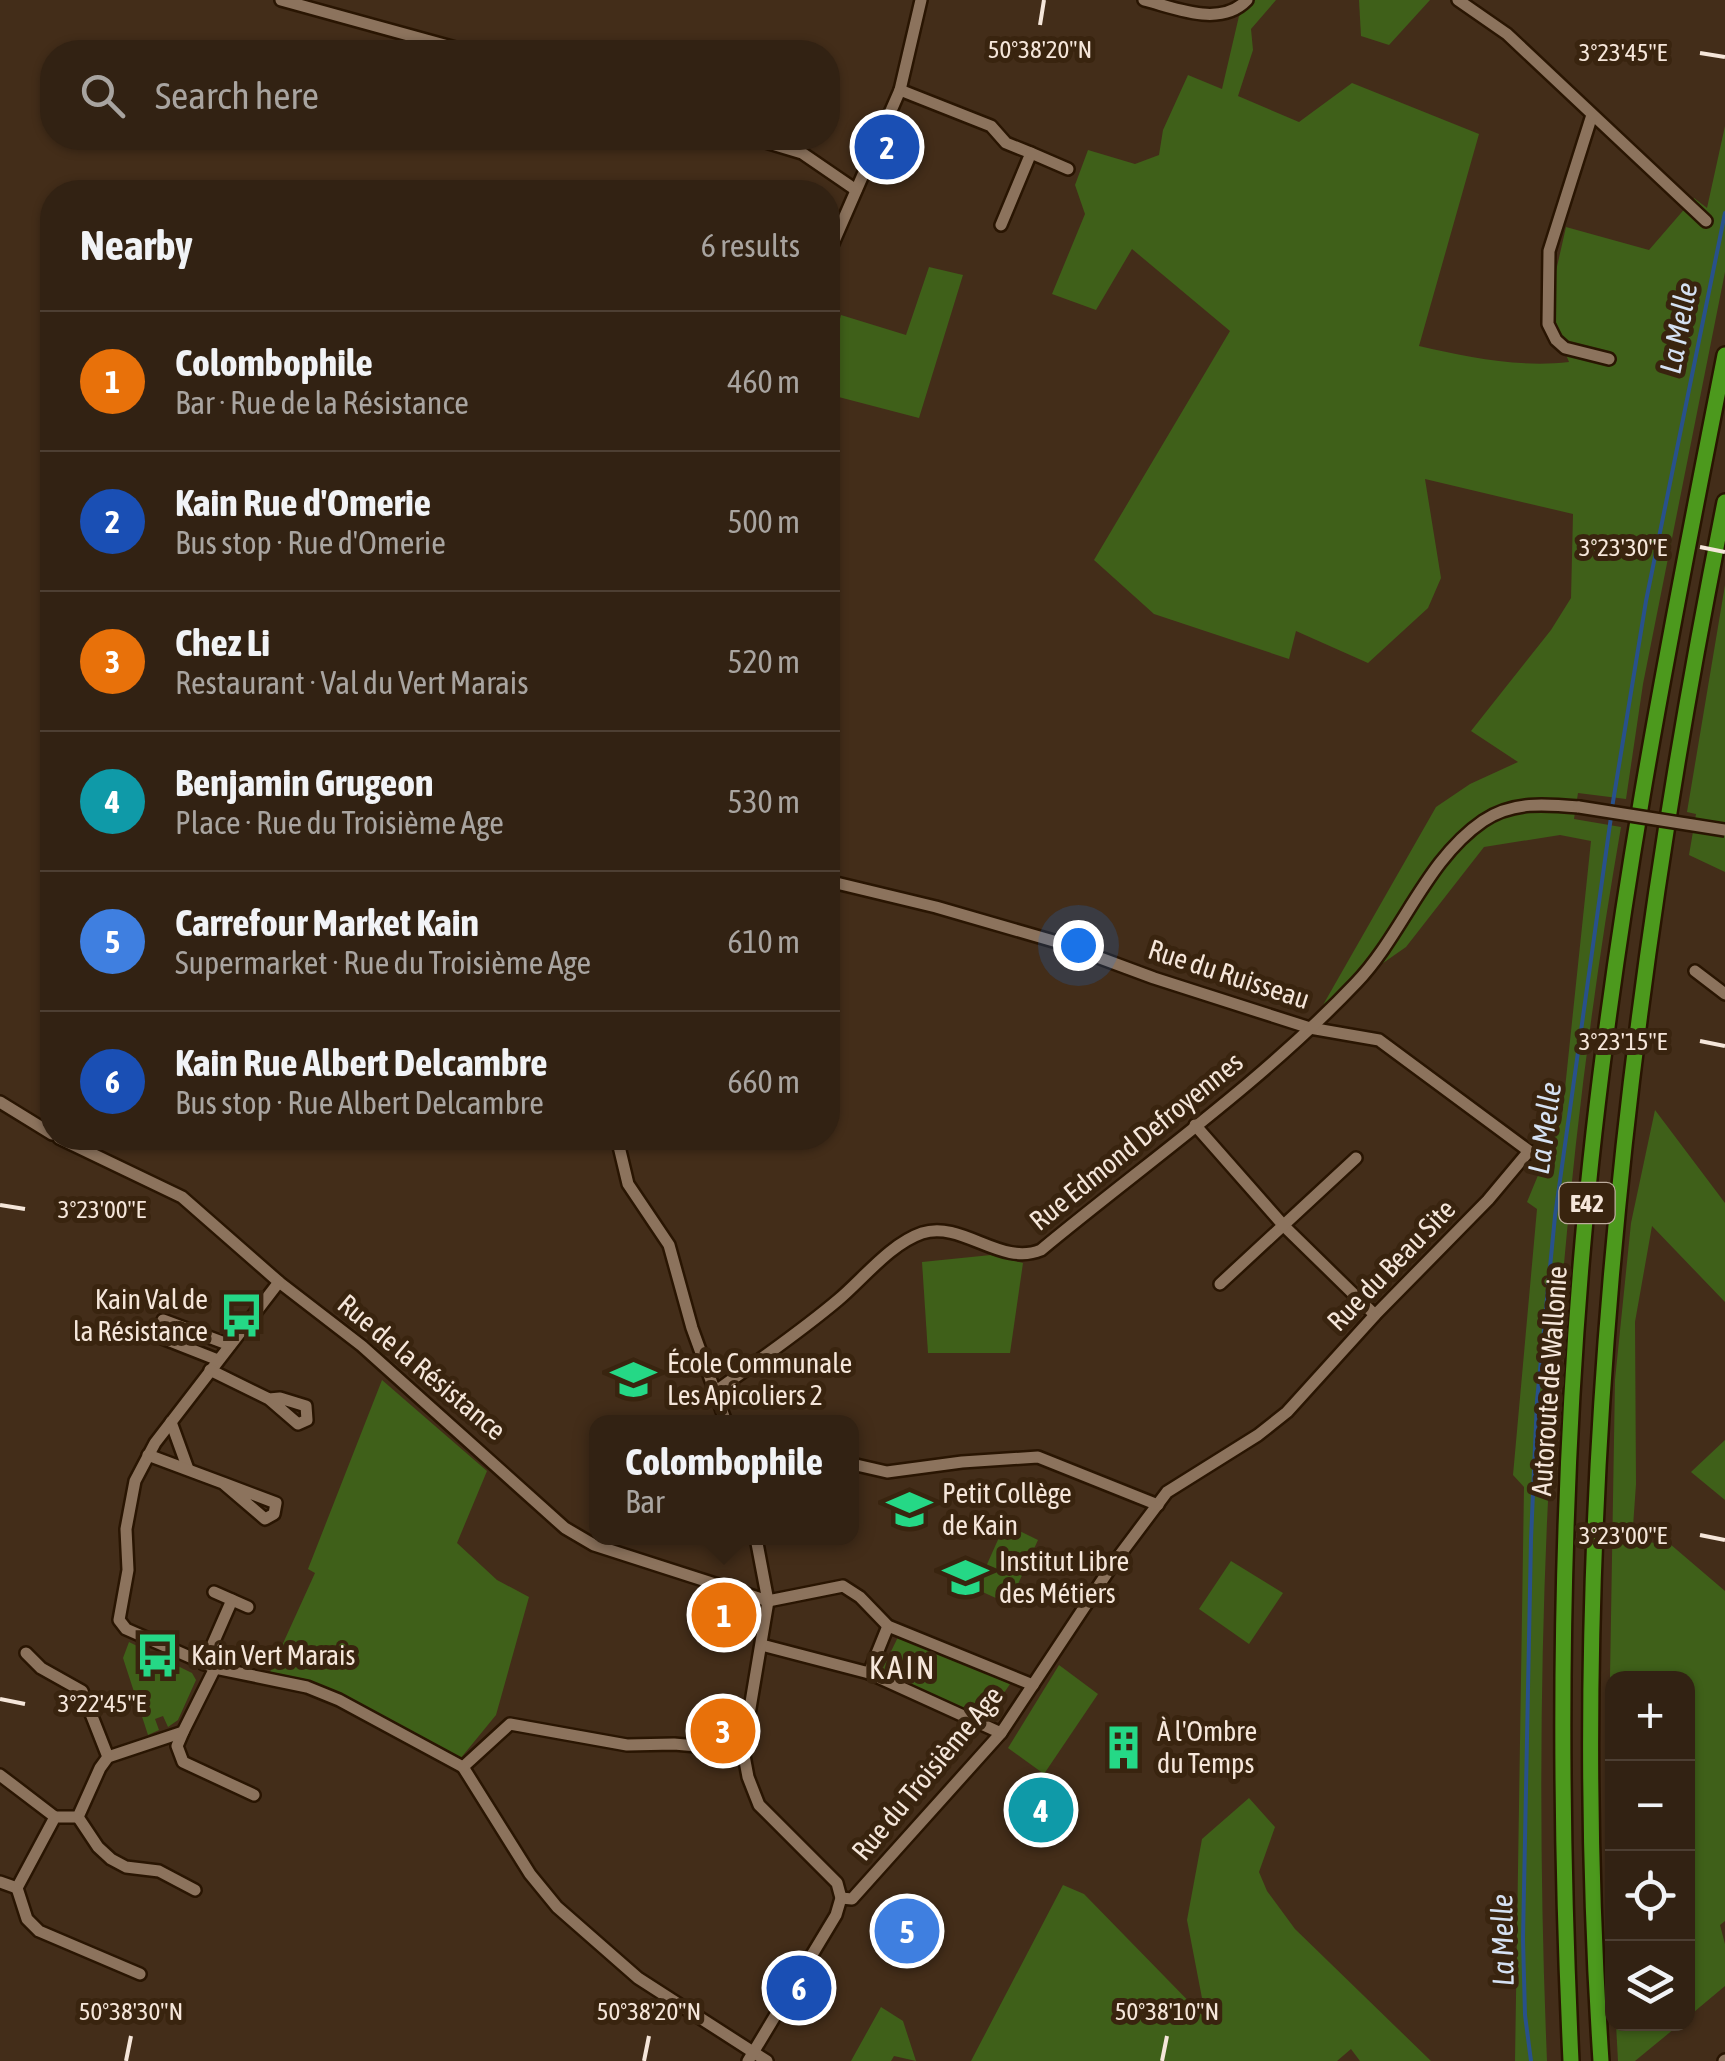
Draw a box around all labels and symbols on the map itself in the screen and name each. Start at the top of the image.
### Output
text: 50°38'20"N [988,35,1092,63]
text: 3°23'45"E [1579,38,1668,66]
pin: 2 [854,110,920,184]
water label: La Melle [1653,279,1704,376]
text: 3°23'30"E [1579,533,1668,561]
your location [1053,920,1104,971]
street label: Rue du Ruisseau [1144,933,1314,1015]
text: 3°23'15"E [1579,1027,1668,1055]
street label: Rue Edmond Defroyennes [1023,1045,1249,1237]
water label: La Melle [1521,1080,1567,1176]
road number: E42 [1560,1183,1614,1223]
street label: Rue du Beau Site [1321,1193,1461,1337]
text: 3°23'00"E [58,1195,147,1223]
street label: Autoroute de Wallonie [1525,1265,1573,1497]
place label: Kain Val de la Résistance [73,1283,208,1347]
street label: Rue de la Résistance [332,1288,512,1446]
bus stop icon: Kain Val de la Résistance [217,1291,265,1339]
place label: École Communale Les Apicoliers 2 [667,1347,852,1411]
school or university icon: École Communale Les Apicoliers 2 [610,1355,658,1403]
place label: Petit Collège de Kain [942,1477,1072,1541]
school or university icon: Petit Collège de Kain [885,1485,933,1533]
text: 3°23'00"E [1579,1521,1668,1549]
place label: Institut Libre des Métiers [999,1545,1129,1609]
school or university icon: Institut Libre des Métiers [942,1553,990,1601]
pin: 1 [692,1578,756,1652]
bus stop icon: Kain Vert Marais [134,1631,182,1679]
place label: Kain Vert Marais [191,1639,355,1671]
district label: KAIN [869,1649,937,1686]
street label: Rue du Troisième Age [845,1680,1009,1866]
text: 3°22'45"E [58,1689,147,1717]
pin: 3 [690,1694,756,1768]
place label: À l'Ombre du Temps [1157,1715,1257,1779]
building icon: À l'Ombre du Temps [1100,1723,1148,1771]
pin: 4 [1008,1772,1074,1848]
water label: La Melle [1484,1893,1520,1987]
pin: 5 [874,1894,940,1968]
pin: 6 [766,1950,832,2026]
text: 50°38'30"N [79,1997,183,2025]
text: 50°38'20"N [597,1997,701,2025]
text: 50°38'10"N [1115,1997,1219,2025]

